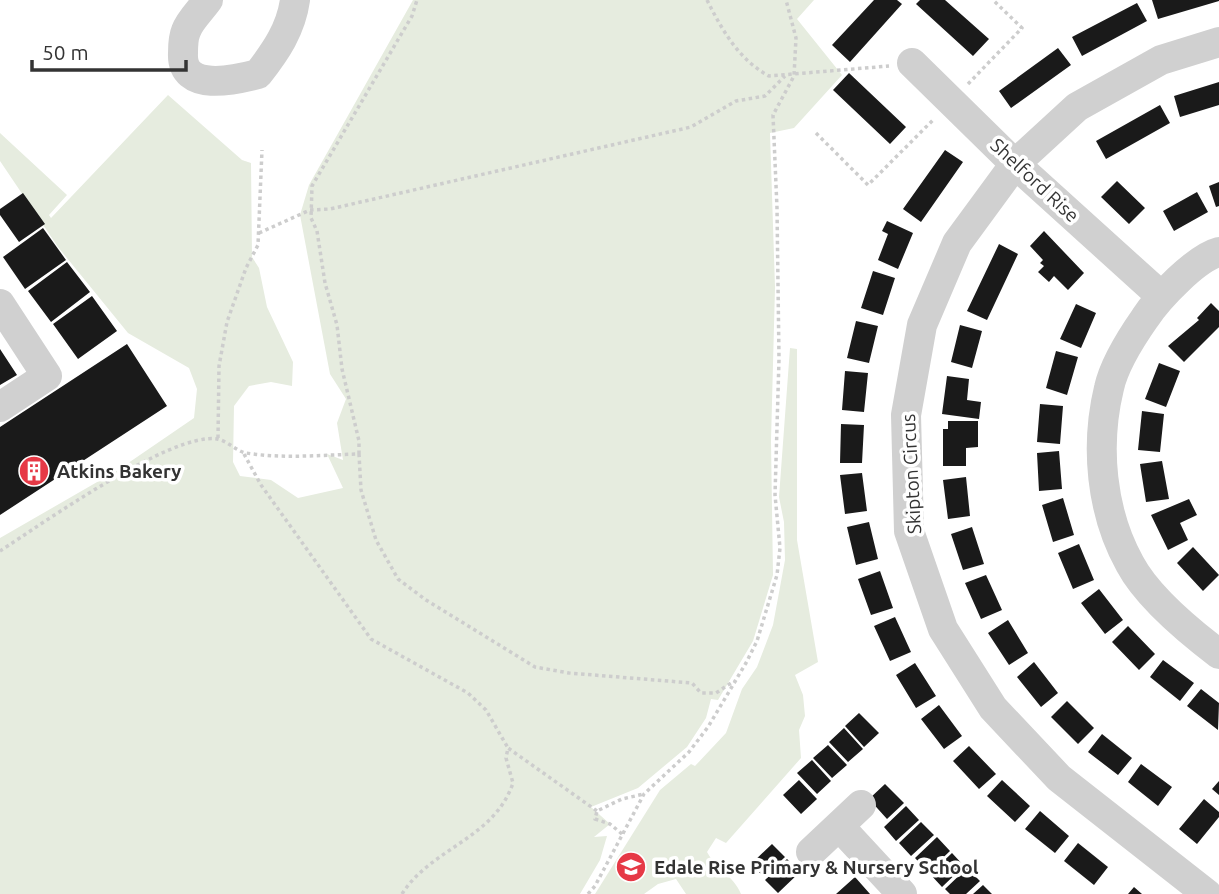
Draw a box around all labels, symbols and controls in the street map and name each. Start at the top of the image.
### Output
scale bar [32,28,186,72]
text: 50 m [42,40,89,64]
street label: Shelford Rise [986,134,1084,226]
street label: Skipton Circus [897,413,925,535]
building icon: Atkins Bakery [17,454,51,488]
place label: Atkins Bakery [57,460,181,482]
school or university icon: Edale Rise Primary & Nursery School [614,850,648,884]
place label: Edale Rise Primary & Nursery School [654,856,979,878]

